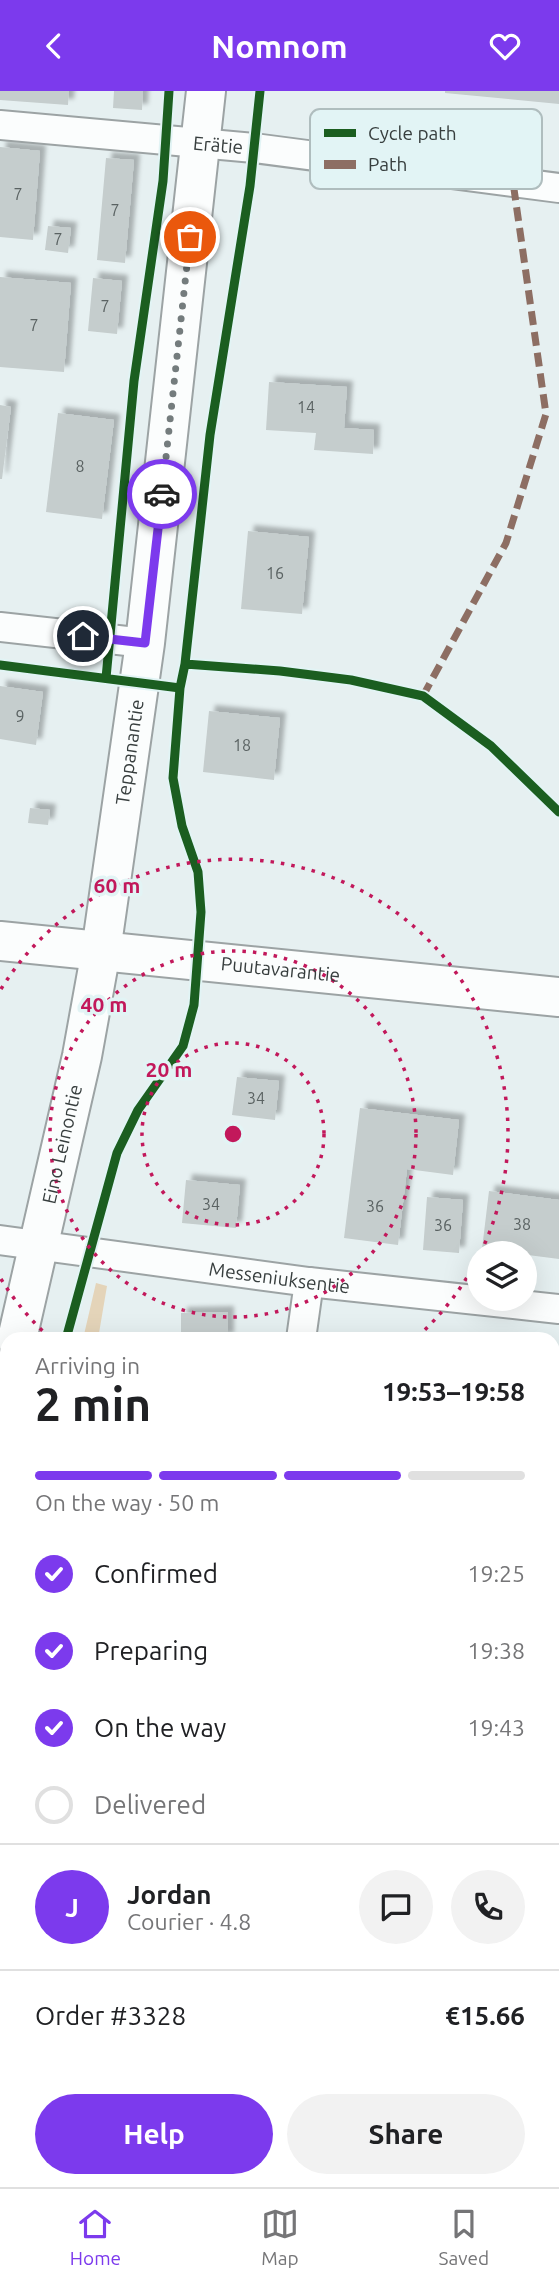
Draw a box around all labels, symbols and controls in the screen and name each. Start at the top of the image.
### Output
icon: back [35,27,73,65]
icon: heart [486,27,524,65]
text: Nomnom [211,28,348,64]
legend [310,109,542,189]
text: Cycle path [368,122,457,144]
street label: Erätie [192,132,244,158]
text: Path [368,153,407,175]
house number: 7 [13,185,23,203]
house number: 7 [110,201,120,219]
pin [160,207,220,267]
icon: bag [171,218,209,256]
house number: 7 [53,230,63,248]
house number: 7 [100,297,110,315]
house number: 7 [29,316,39,334]
house number: 14 [297,398,315,416]
house number: 8 [75,457,85,475]
courier [127,459,197,529]
icon: car [143,475,181,513]
house number: 16 [266,564,284,582]
pin [53,606,113,666]
icon: home [64,617,102,655]
street label: Teppanantie [111,698,148,806]
house number: 9 [15,707,25,725]
house number: 18 [233,736,251,754]
text: 60 m [94,873,140,897]
street label: Puutavarantie [220,952,341,986]
text: 40 m [81,992,127,1016]
text: 20 m [146,1057,192,1081]
street label: Eino Leinontie [37,1082,86,1206]
house number: 34 [247,1089,265,1107]
centre of rings [221,1122,245,1146]
house number: 34 [202,1195,220,1213]
house number: 36 [366,1197,384,1215]
house number: 38 [513,1215,531,1233]
house number: 36 [434,1216,452,1234]
map controls [467,1241,537,1311]
button: layers [467,1241,537,1311]
street label: Messeniuksentie [208,1258,351,1297]
text: Arriving in [35,1353,140,1378]
text: 19:53–19:58 [382,1377,525,1406]
text: 2 min [35,1378,151,1430]
text: On the way · 50 m [35,1490,219,1515]
icon: check [35,1555,73,1593]
text: Confirmed [94,1559,218,1588]
text: 19:25 [467,1561,525,1586]
icon: check [35,1632,73,1670]
text: Preparing [94,1636,208,1665]
text: 19:38 [467,1638,525,1663]
icon: check [35,1709,73,1747]
text: On the way [94,1713,226,1742]
text: 19:43 [467,1715,525,1740]
text: Delivered [94,1790,206,1819]
button: chat [359,1870,433,1944]
button: phone [451,1870,525,1944]
text: Jordan [127,1880,212,1909]
text: J [65,1893,79,1922]
text: Courier · 4.8 [127,1909,251,1934]
text: Order #3328 [35,2001,186,2030]
text: €15.66 [445,2001,525,2030]
button: Help [35,2094,273,2174]
button: Share [287,2094,525,2174]
tab: Home [70,2205,121,2269]
tab: Map [261,2205,299,2269]
tab: Saved [439,2205,489,2269]

